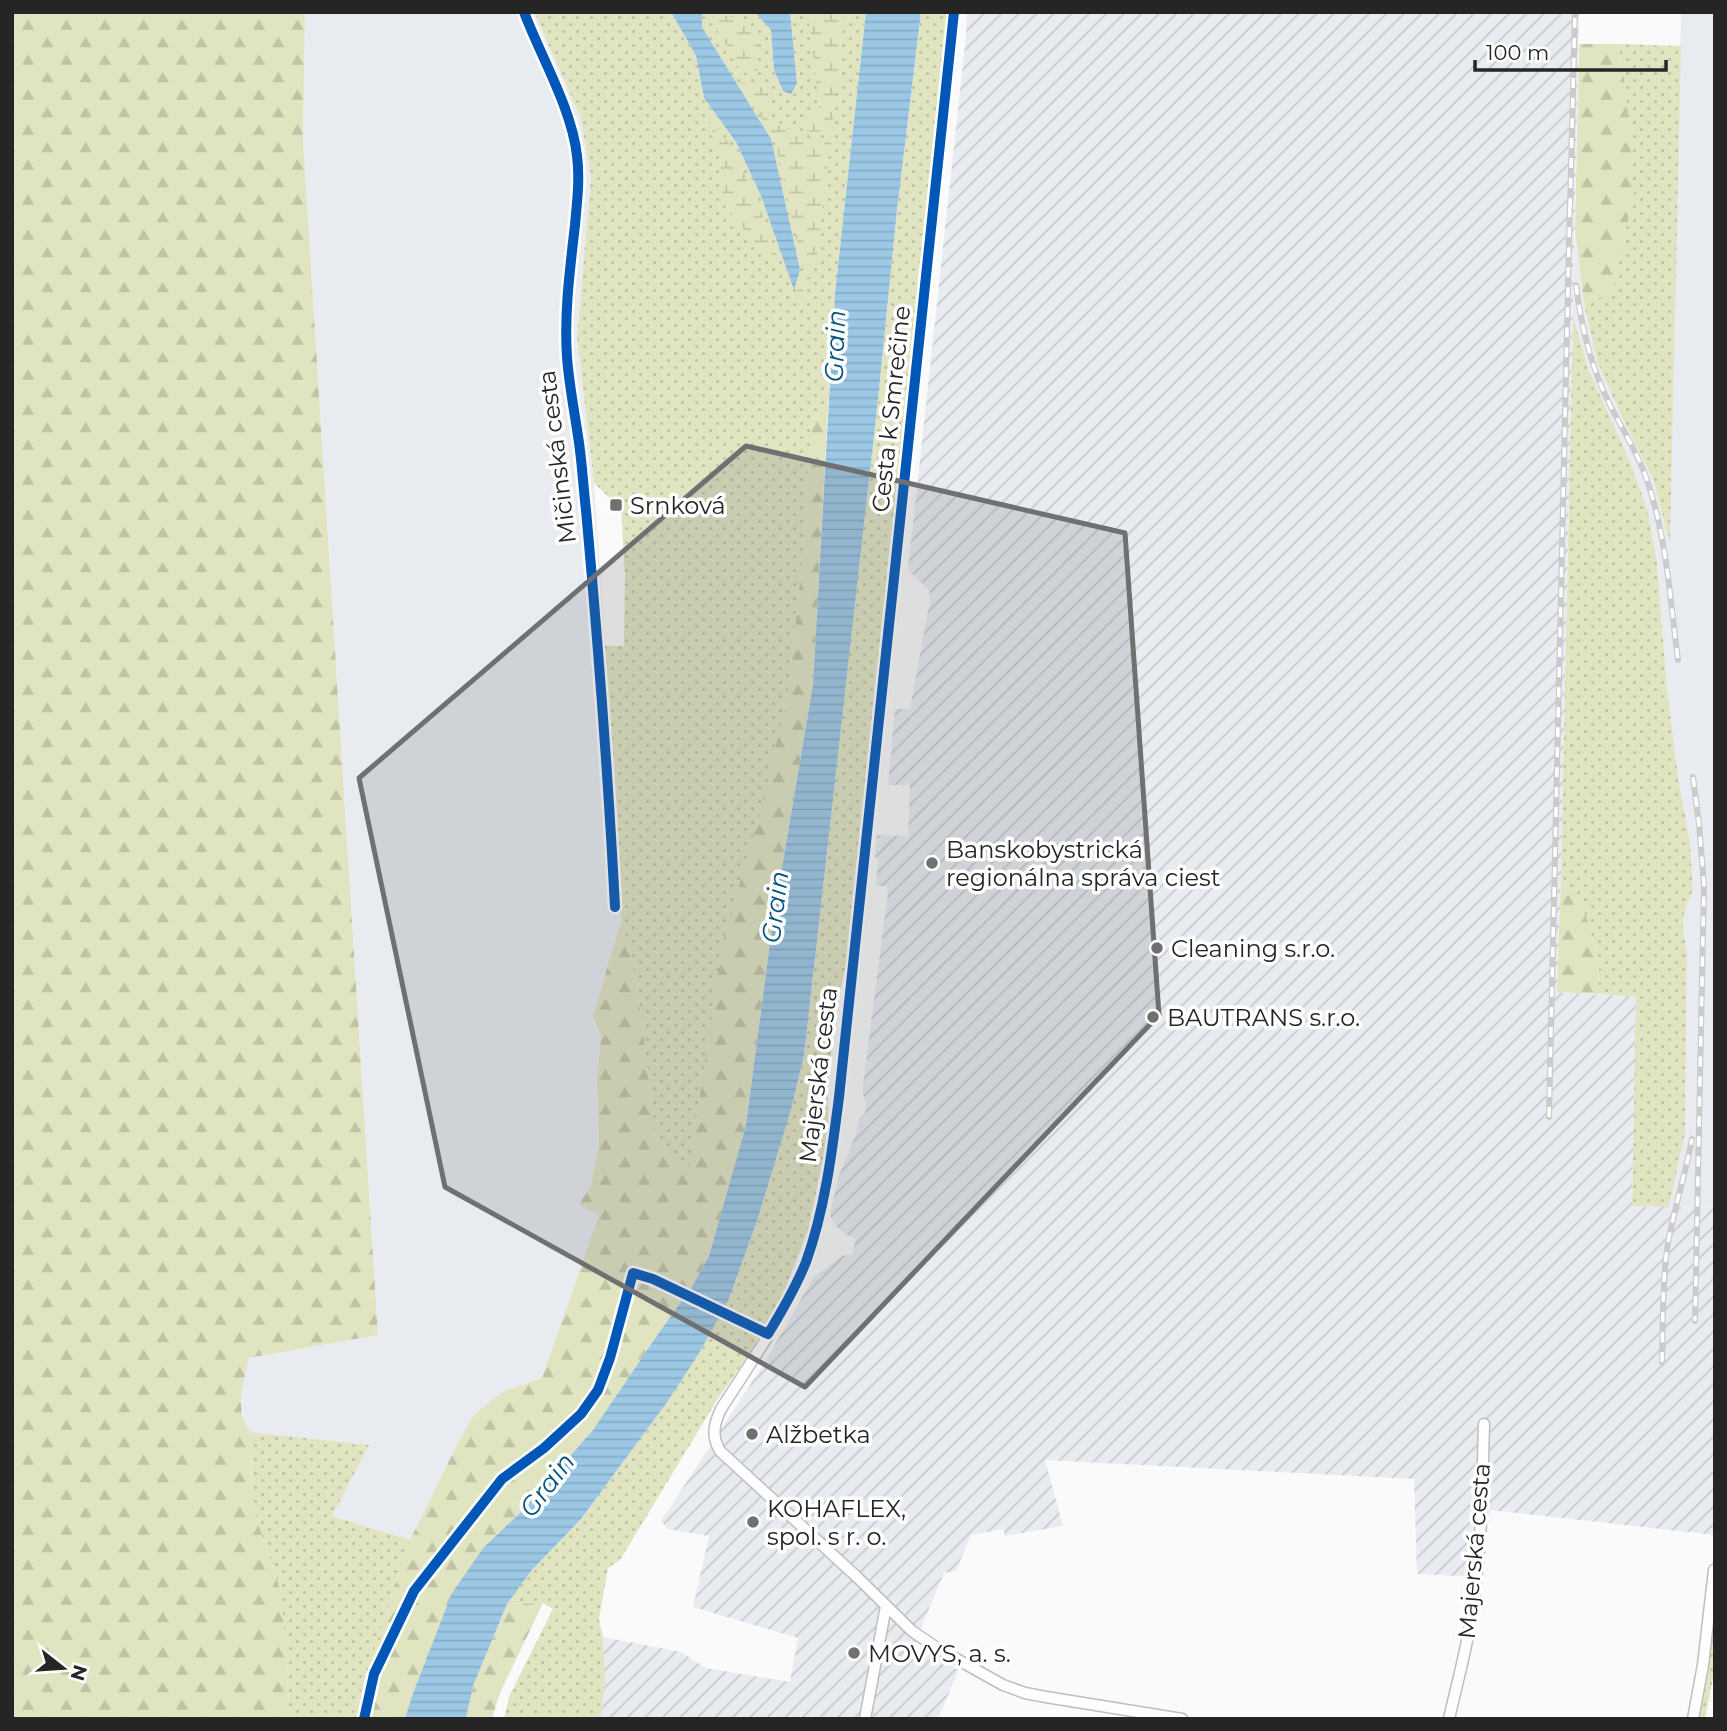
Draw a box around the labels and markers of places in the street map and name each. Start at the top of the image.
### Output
place label: Srnková [630,491,726,520]
marker: Srnková [608,497,624,513]
place label: Banskobystrická regionálna správa ciest [946,835,1221,892]
marker: Banskobystrická regionálna správa ciest [924,855,940,871]
place label: Cleaning s.r.o. [1171,934,1335,963]
marker: Cleaning s.r.o. [1149,940,1165,956]
place label: BAUTRANS s.r.o. [1167,1003,1360,1032]
marker: BAUTRANS s.r.o. [1145,1009,1161,1025]
place label: Alžbetka [766,1420,871,1449]
marker: Alžbetka [744,1426,760,1442]
place label: KOHAFLEX, spol. s r. o. [767,1494,906,1551]
marker: KOHAFLEX, spol. s r. o. [745,1514,761,1530]
place label: MOVYS, a. s. [868,1639,1011,1668]
marker: MOVYS, a. s. [846,1645,862,1661]

